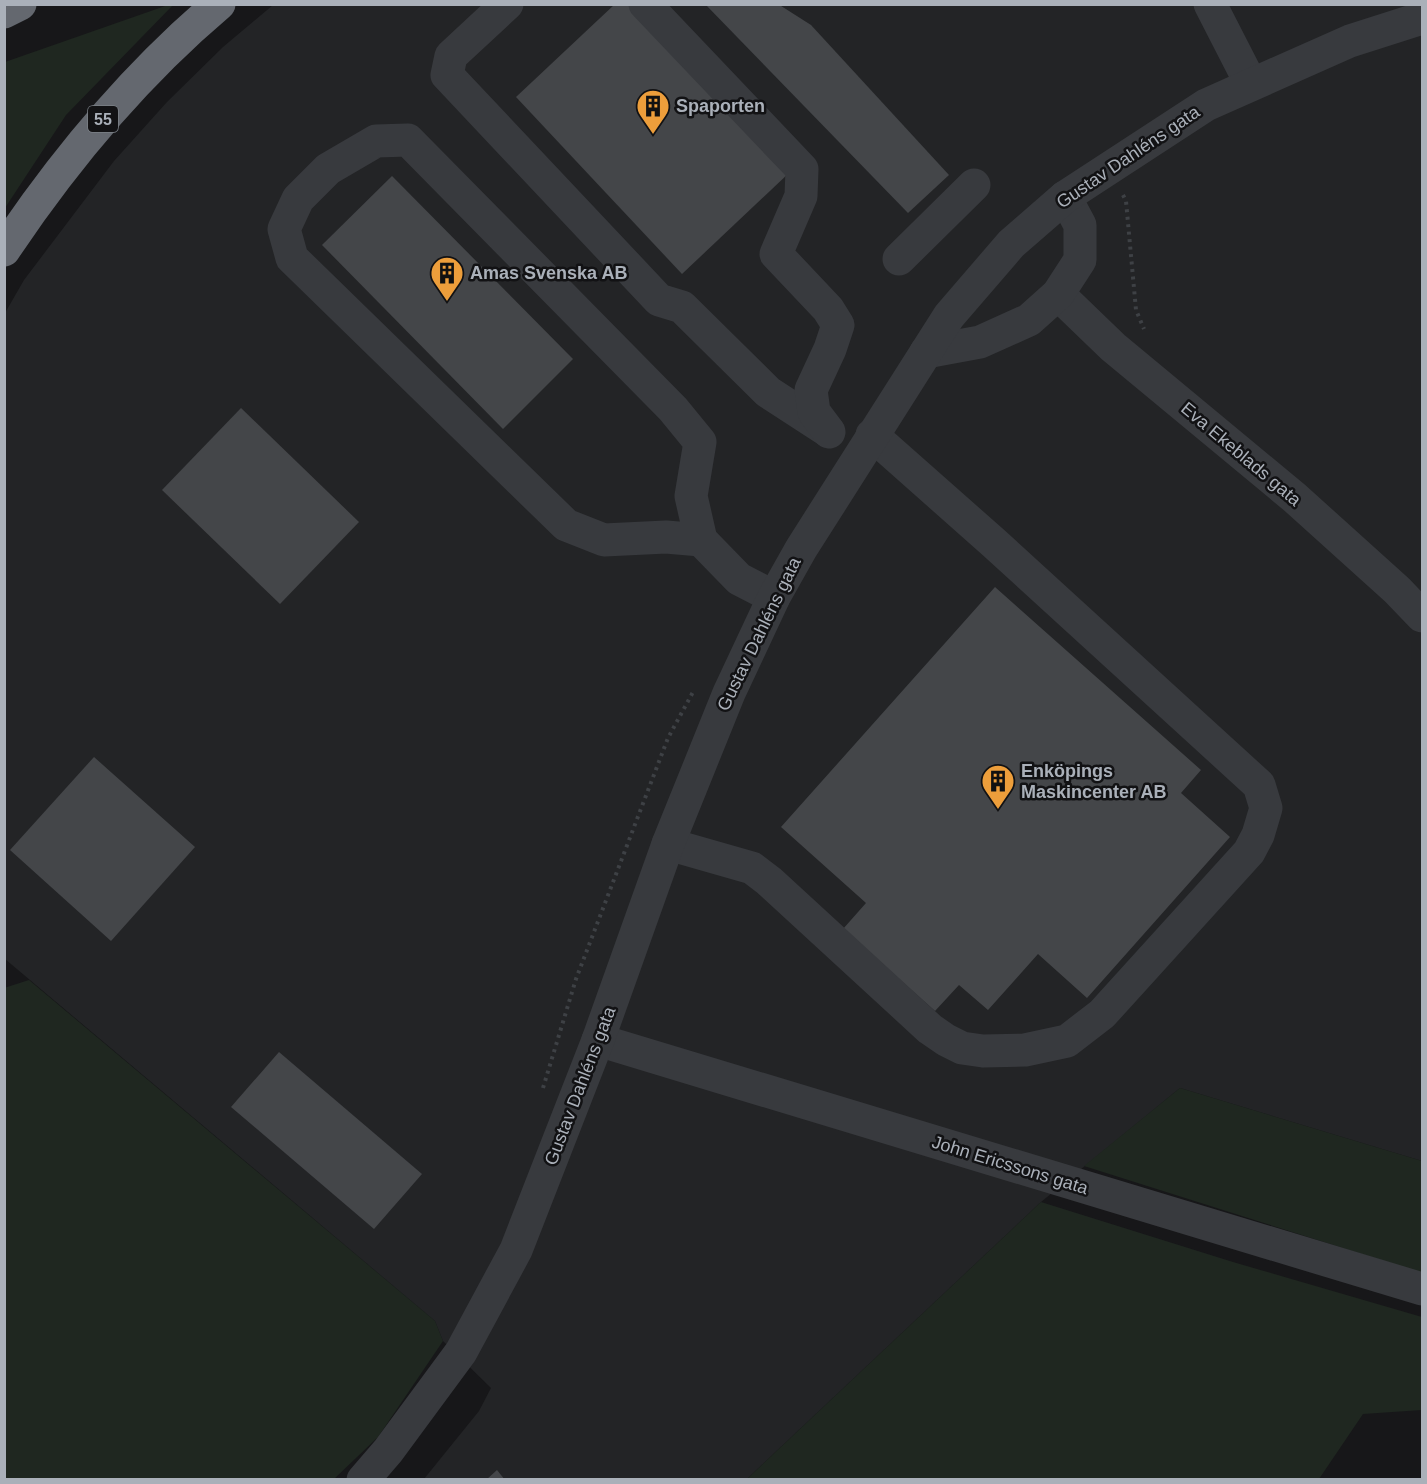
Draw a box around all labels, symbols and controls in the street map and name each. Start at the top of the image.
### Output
building icon: Spaporten [635,88,671,135]
place label: Spaporten [676,96,765,116]
street label: Gustav Dahléns gata [1053,101,1204,212]
road number: 55 [88,106,118,132]
building icon: Amas Svenska AB [429,255,465,302]
place label: Amas Svenska AB [470,263,627,283]
street label: Eva Ekeblads gata [1177,398,1306,511]
street label: Gustav Dahléns gata [713,553,805,714]
place label: Enköpings Maskincenter AB [1021,761,1166,802]
building icon: Enköpings Maskincenter AB [980,763,1016,810]
street label: Gustav Dahléns gata [541,1003,620,1168]
street label: John Ericssons gata [930,1132,1091,1199]

